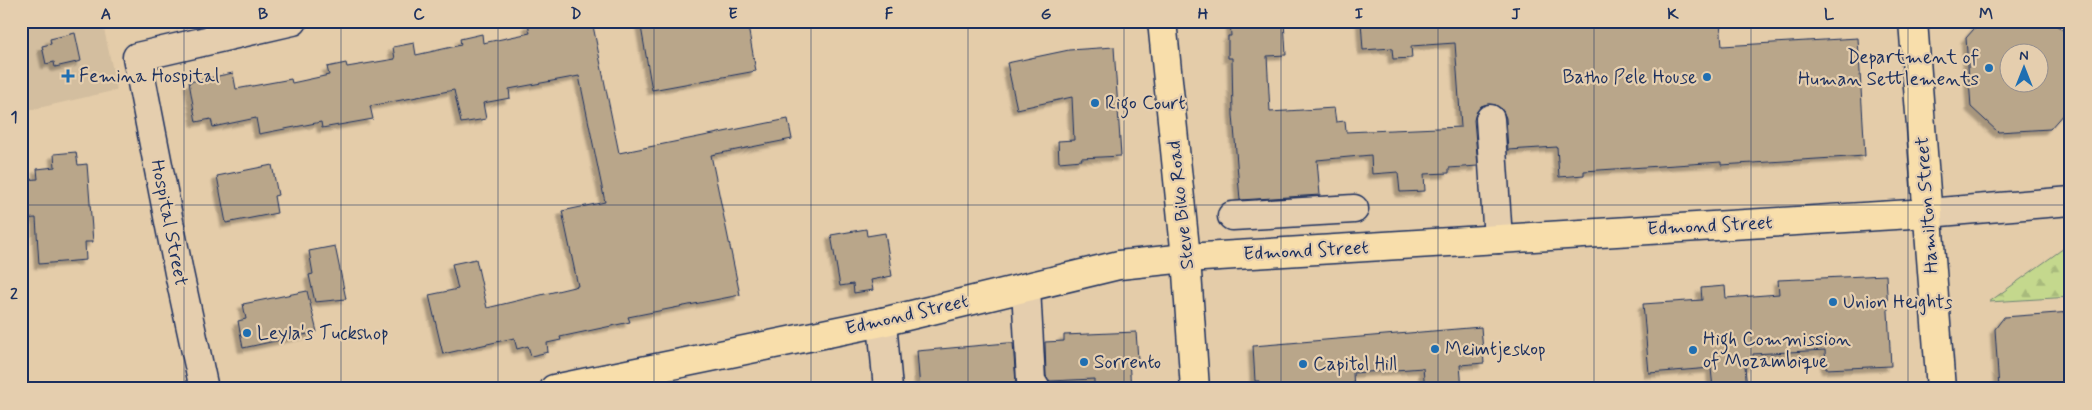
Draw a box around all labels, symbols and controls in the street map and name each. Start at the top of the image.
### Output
text: A [101,4,111,25]
text: B [258,4,268,25]
text: C [413,4,425,25]
text: D [570,4,582,25]
text: E [728,4,738,25]
text: F [885,4,894,25]
text: G [1041,4,1052,25]
text: H [1198,4,1209,25]
text: I [1355,4,1364,25]
text: J [1511,4,1521,25]
text: K [1667,4,1679,25]
text: L [1824,4,1835,25]
text: M [1979,4,1993,25]
north arrow [2000,42,2050,92]
place label: Department of Human Settlements [1798,45,1979,92]
text: N [2019,47,2029,65]
marker: Department of Human Settlements [1983,62,1995,74]
place label: Femina Hospital [79,64,220,89]
place label: Batho Pele House [1563,65,1697,90]
marker: Femina Hospital [61,69,75,83]
marker: Batho Pele House [1701,71,1713,83]
place label: Rigo Court [1105,91,1186,119]
marker: Rigo Court [1089,97,1101,109]
text: 1 [10,107,18,128]
street label: Hamilton Street [1910,136,1944,274]
street label: Steve Biko Road [1162,139,1200,271]
street label: Hospital Street [144,158,194,288]
street label: Edmond Street [1647,210,1773,242]
street label: Edmond Street [1243,235,1369,267]
text: 2 [10,284,18,305]
street label: Edmond Street [843,289,971,341]
place label: Union Heights [1843,290,1953,316]
marker: Union Heights [1827,296,1839,308]
place label: Leyla's Tuckshop [257,321,389,346]
marker: Leyla's Tuckshop [241,327,253,339]
place label: High Commission of Mozambique [1703,327,1851,374]
place label: Meimtjeskop [1445,337,1546,363]
marker: Meimtjeskop [1429,343,1441,355]
marker: High Commission of Mozambique [1687,344,1699,356]
place label: Sorrento [1094,350,1161,375]
place label: Capitol Hill [1313,352,1398,377]
marker: Sorrento [1078,356,1090,368]
marker: Capitol Hill [1297,358,1309,370]

